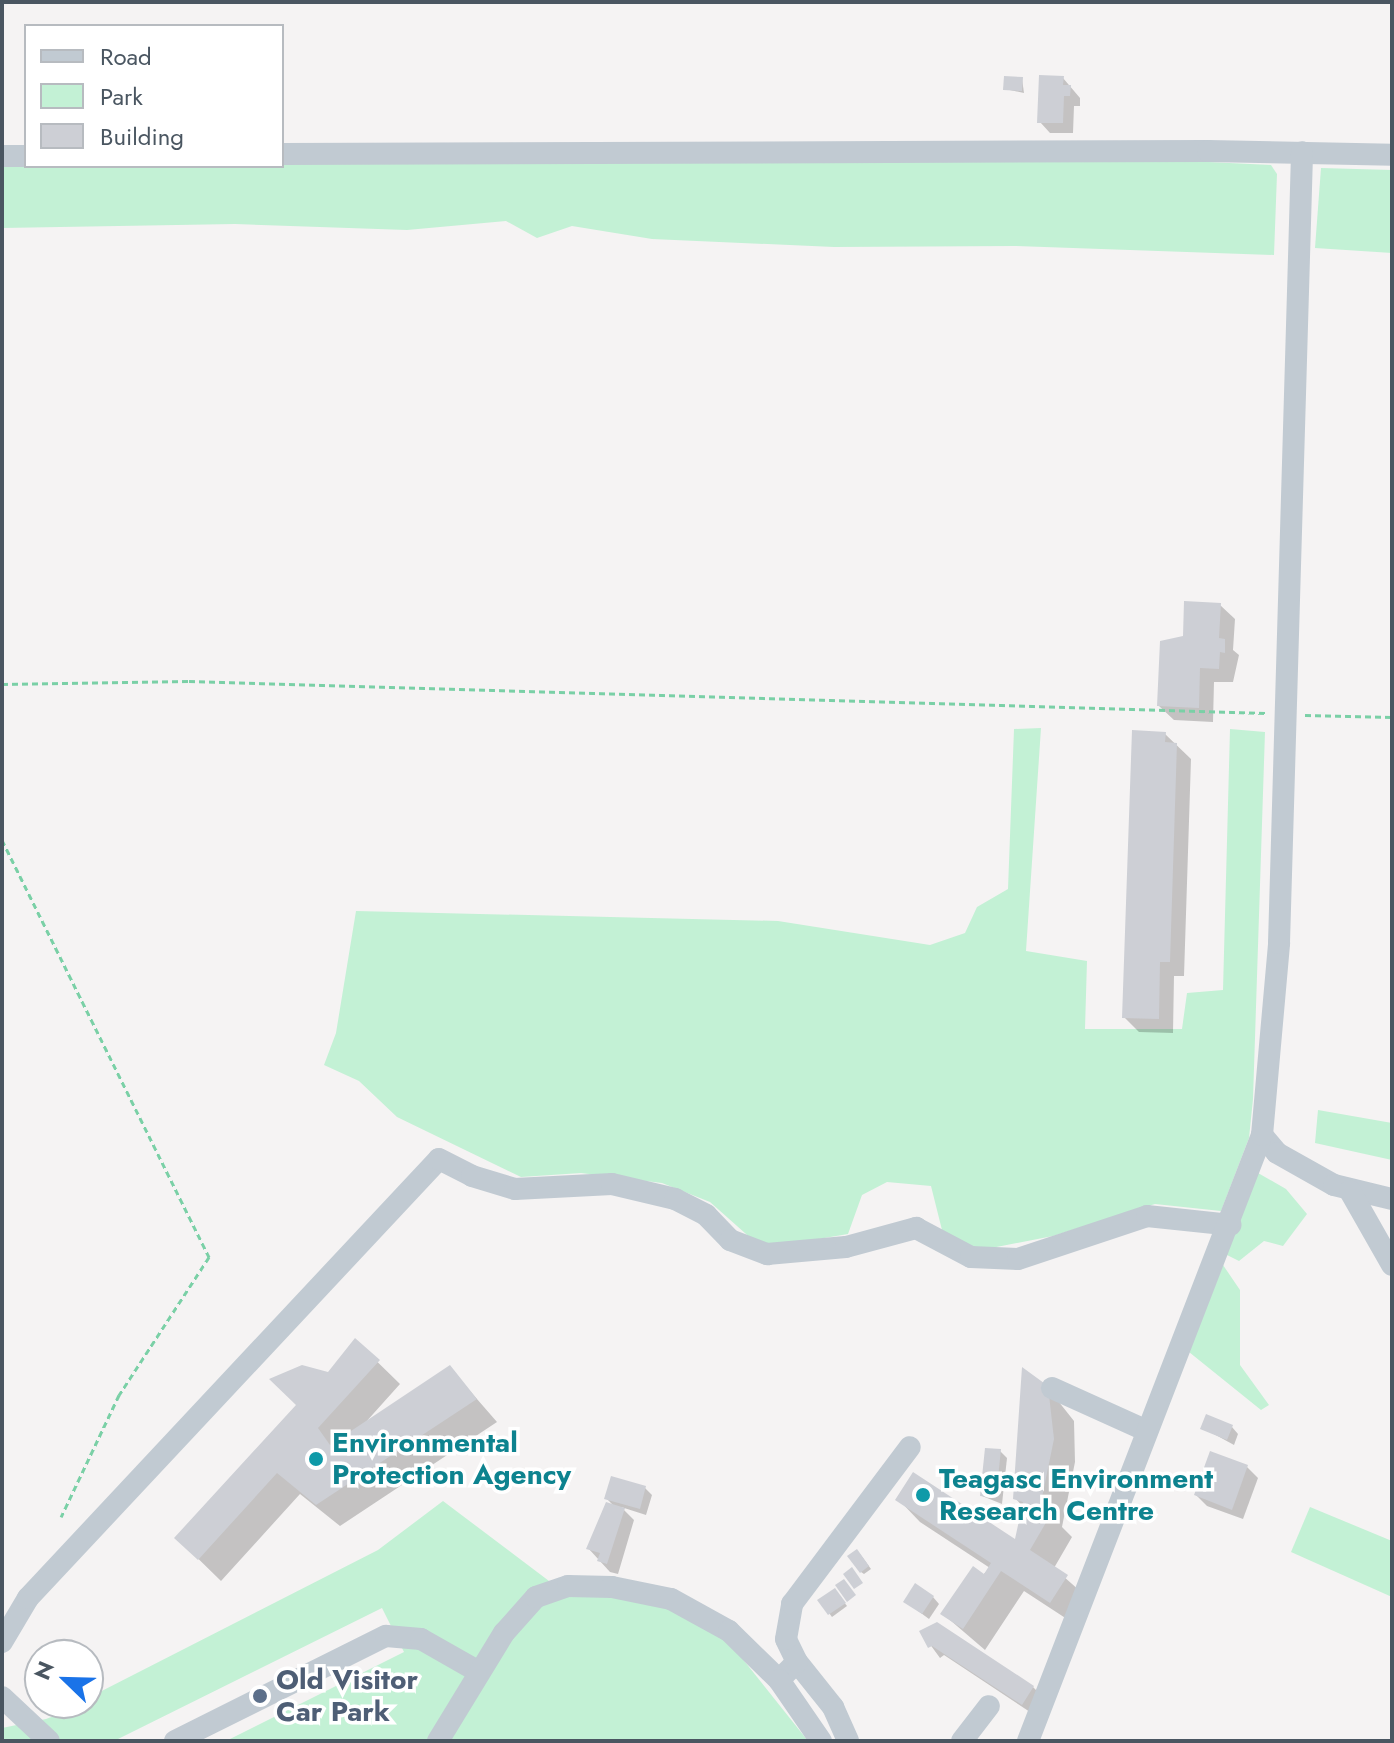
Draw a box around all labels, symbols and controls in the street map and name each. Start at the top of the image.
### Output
legend [24,24,284,168]
text: Road [100,39,152,74]
text: Park [100,79,143,114]
text: Building [100,119,184,154]
place label: Environmental Protection Agency [332,1426,571,1492]
marker: Environmental Protection Agency [307,1450,325,1468]
place label: Teagasc Environment Research Centre [939,1462,1213,1528]
marker: Teagasc Environment Research Centre [914,1486,932,1504]
north arrow [24,1639,104,1719]
text: N [26,1656,62,1685]
place label: Old Visitor Car Park [276,1663,418,1729]
marker: Old Visitor Car Park [251,1687,269,1705]

